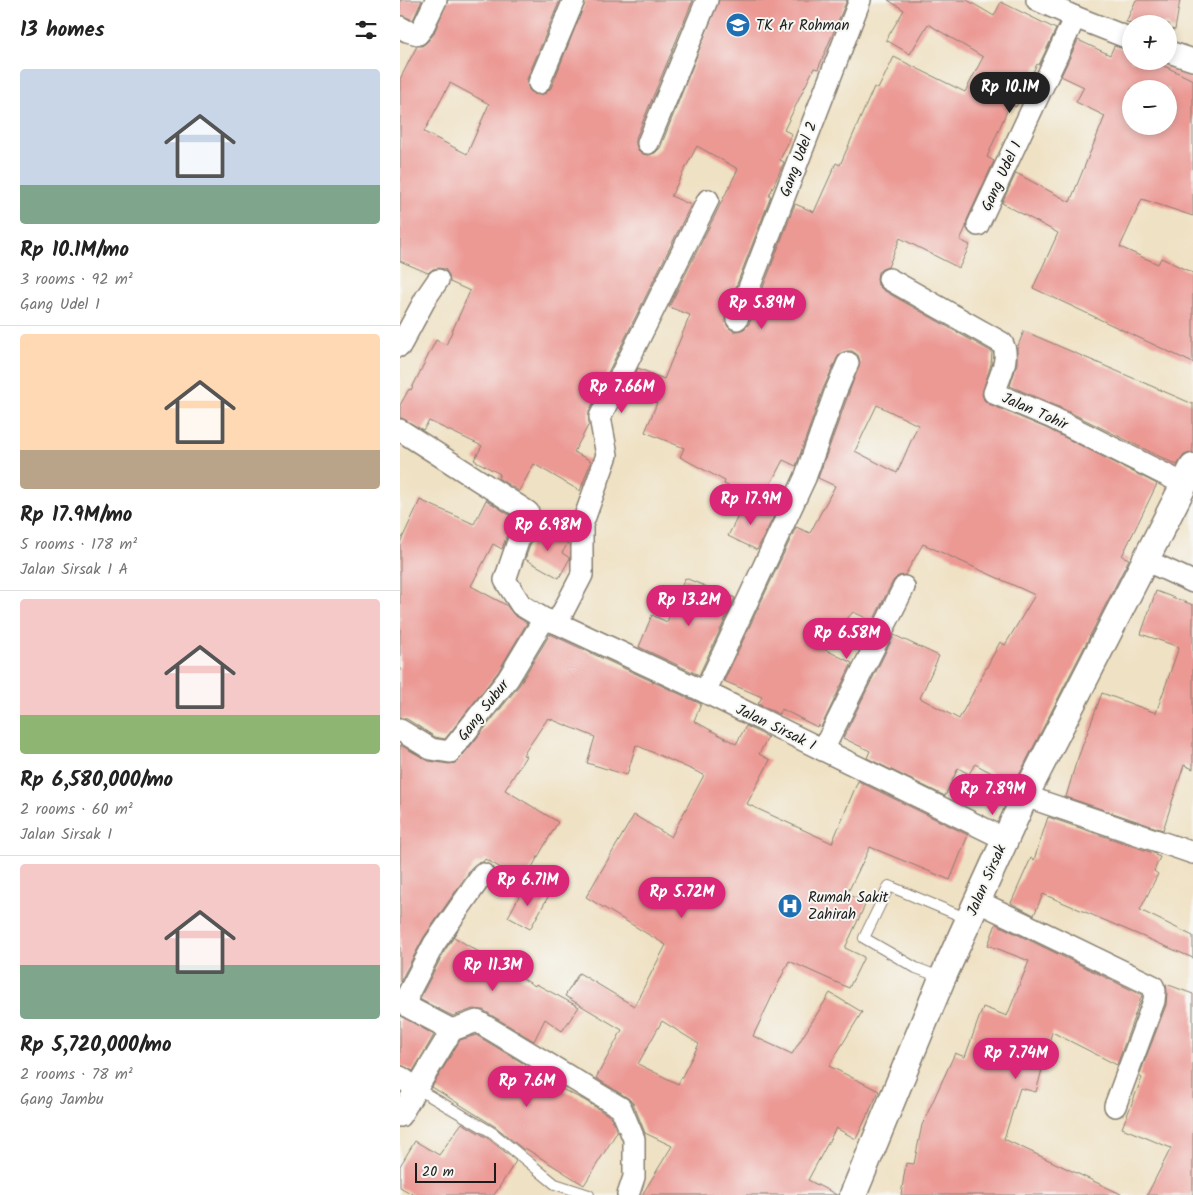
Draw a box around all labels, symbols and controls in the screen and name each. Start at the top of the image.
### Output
school or university icon: TK Ar Rohman [725,12,751,38]
text: 13 homes [20,14,105,47]
place label: TK Ar Rohman [756,14,850,38]
map controls [1122,15,1177,135]
button: + [1122,15,1177,70]
icon: filters [352,16,380,44]
pin: Rp 10.1M [958,72,1062,114]
text: Rp 10.1M [981,75,1039,100]
button: − [1122,80,1177,135]
icon: home [155,101,245,191]
street label: Gang Udel 2 [774,118,824,201]
street label: Gang Udel 1 [975,137,1029,215]
text: Rp 10.1M/mo [20,234,129,267]
text: 3 rooms · 92 m² [20,267,133,292]
pin: Rp 5.89M [710,288,814,330]
text: Rp 5.89M [729,291,795,316]
text: Gang Udel 1 [20,292,100,317]
icon: home [155,367,245,457]
pin: Rp 7.66M [570,372,674,414]
text: Rp 7.66M [589,375,655,400]
street label: Jalan Tohir [998,387,1072,438]
pin: Rp 17.9M [699,484,803,526]
text: Rp 17.9M [721,487,781,512]
text: Rp 17.9M/mo [20,499,132,532]
pin: Rp 6.98M [496,510,600,552]
text: Rp 6.98M [515,513,581,538]
text: 5 rooms · 178 m² [20,532,137,557]
text: Jalan Sirsak I A [20,557,128,582]
pin: Rp 13.2M [637,584,741,627]
text: Rp 13.2M [657,588,721,613]
pin: Rp 6.58M [795,618,899,660]
text: Rp 6.58M [814,621,880,646]
icon: home [155,632,245,722]
street label: Gang Subur [452,674,516,747]
street label: Jalan Sirsak I [731,698,820,758]
text: Rp 6,580,000/mo [20,764,173,797]
pin: Rp 7.89M [941,774,1045,816]
text: Rp 7.89M [960,777,1026,802]
text: 2 rooms · 60 m² [20,797,133,822]
text: Jalan Sirsak I [20,822,112,847]
street label: Jalan Sirsak [961,840,1014,920]
pin: Rp 6.71M [476,864,580,907]
text: Rp 6.71M [497,868,559,893]
pin: Rp 5.72M [630,876,734,919]
text: Rp 5.72M [649,880,715,905]
place label: Rumah Sakit Zahirah [808,886,889,927]
hospital icon: Rumah Sakit Zahirah [777,893,803,919]
icon: home [155,897,245,987]
pin: Rp 11.3M [441,950,545,992]
text: Rp 11.3M [464,953,522,978]
text: Rp 5,720,000/mo [20,1029,172,1062]
pin: Rp 7.74M [964,1038,1068,1080]
text: Rp 7.74M [984,1041,1048,1066]
text: 2 rooms · 78 m² [20,1062,133,1087]
pin: Rp 7.6M [481,1066,573,1108]
text: Rp 7.6M [499,1069,555,1094]
text: Gang Jambu [20,1087,104,1112]
scale bar [415,1160,496,1183]
text: 20 m [422,1161,454,1183]

